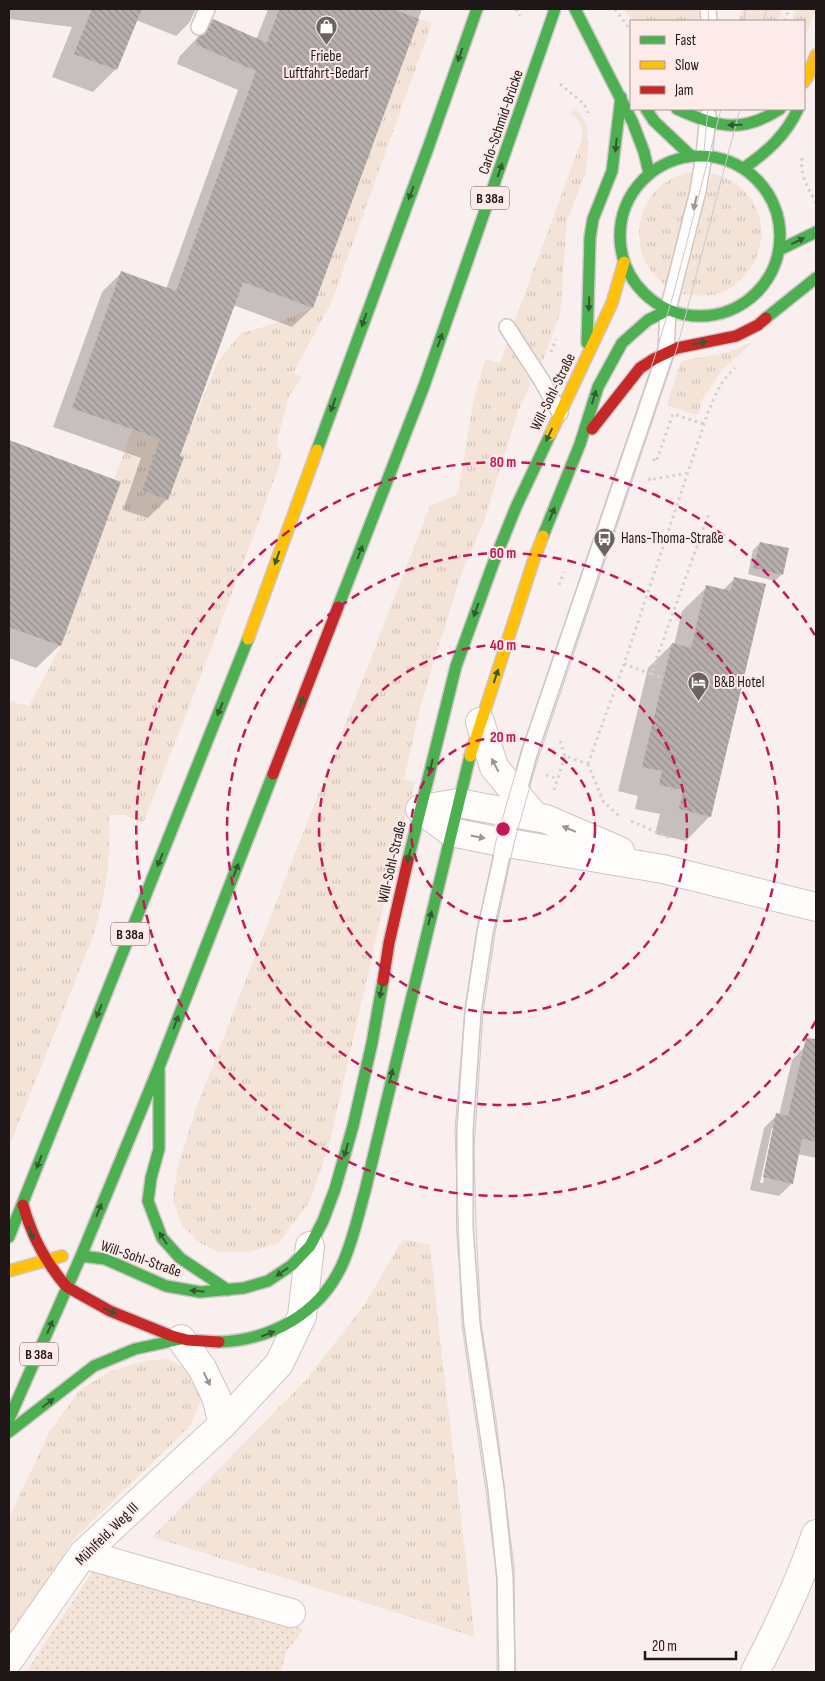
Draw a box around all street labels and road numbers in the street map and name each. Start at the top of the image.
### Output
street label: Carlo-Schmid-Brücke [474,67,528,177]
road number: B 38a [471,187,509,210]
street label: Will-Sohl-Straße [526,350,580,434]
street label: Will-Sohl-Straße [373,819,411,905]
road number: B 38a [111,922,149,946]
street label: Will-Sohl-Straße [98,1236,184,1282]
road number: B 38a [20,1342,58,1366]
street label: Mühlfeld, Weg III [71,1498,143,1570]

